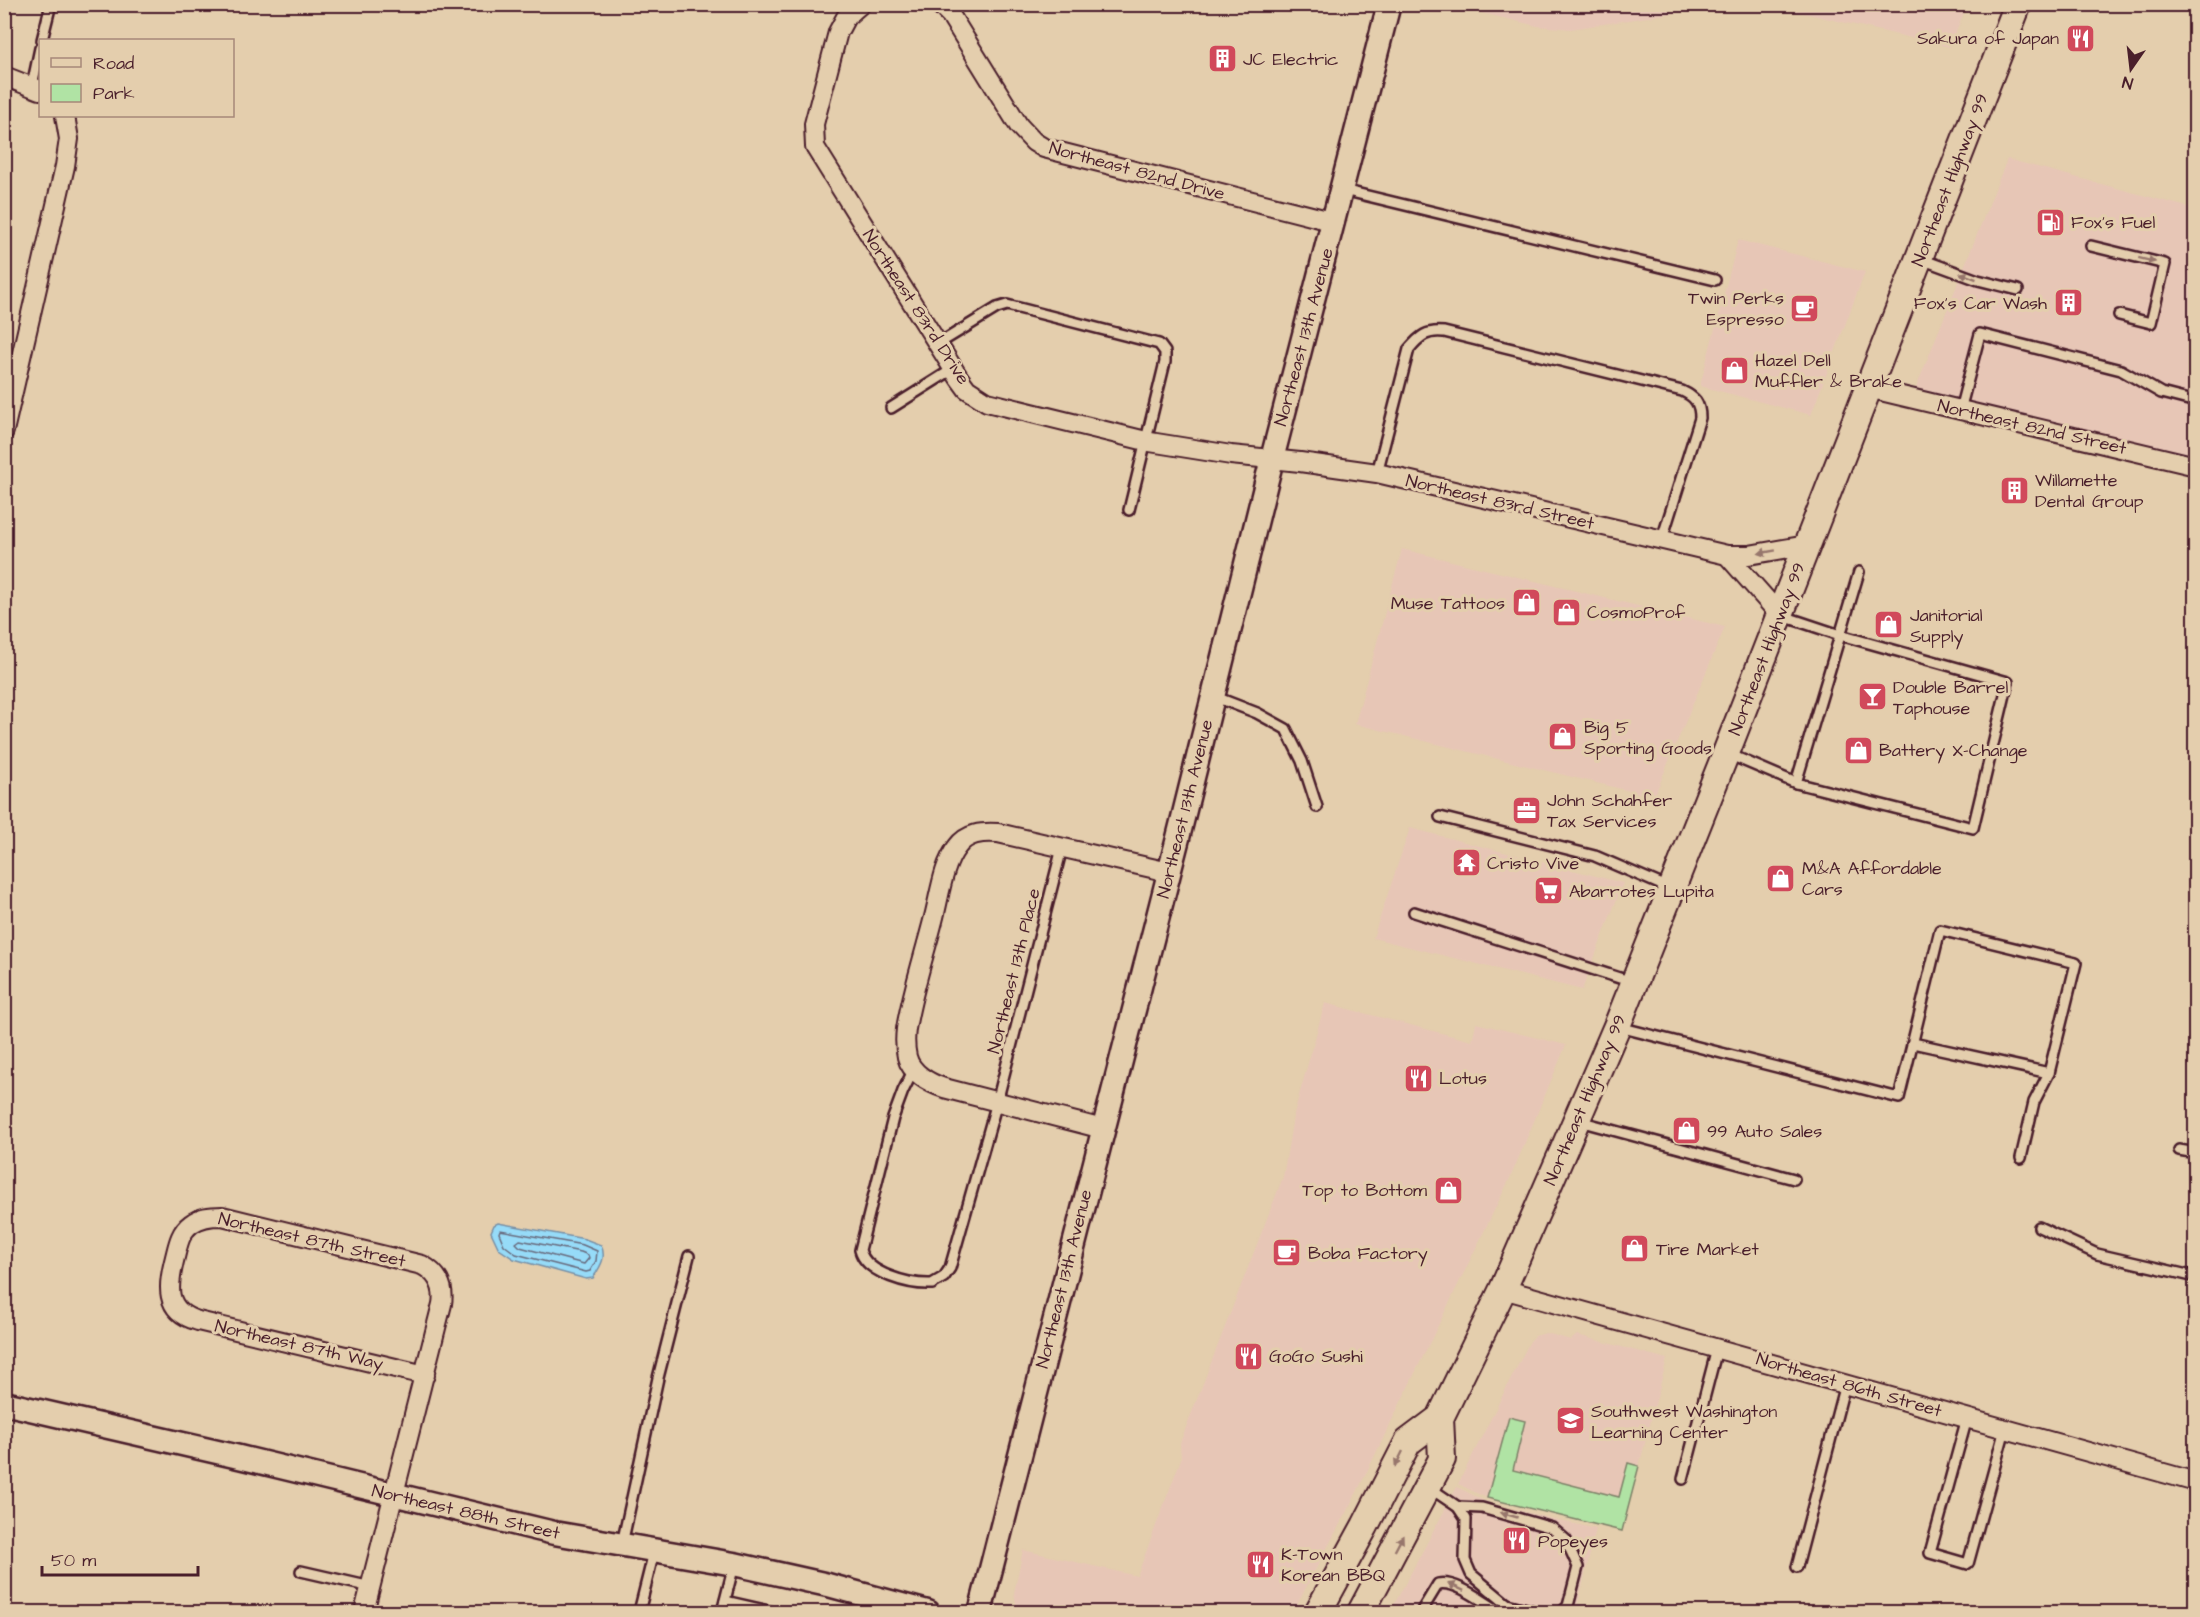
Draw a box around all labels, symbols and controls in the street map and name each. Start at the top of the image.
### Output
restaurant icon: Sakura of Japan [2064,22,2096,54]
place label: Sakura of Japan [1917,26,2059,51]
legend [39,39,234,117]
north arrow [2101,39,2161,99]
building icon: JC Electric [1206,43,1238,75]
place label: JC Electric [1243,47,1338,72]
text: Road [93,51,134,76]
text: N [2120,71,2135,94]
text: Park [93,81,135,106]
street label: Northeast Highway 99 [1906,90,1995,270]
street label: Northeast 82nd Drive [1046,136,1228,207]
fuel station icon: Fox's Fuel [2034,206,2066,238]
place label: Fox's Fuel [2071,210,2156,235]
street label: Northeast 83rd Drive [856,224,976,390]
street label: Northeast 13th Avenue [1268,245,1340,429]
one-way arrow [2139,256,2157,265]
one-way arrow [1959,271,1977,281]
place label: Twin Perks Espresso [1688,286,1784,332]
building icon: Fox's Car Wash [2052,287,2084,319]
place label: Fox's Car Wash [1914,291,2047,316]
cafe icon: Twin Perks Espresso [1789,292,1821,324]
place label: Hazel Dell Muffler & Brake [1755,348,1902,394]
shop icon: Hazel Dell Muffler & Brake [1718,354,1750,386]
street label: Northeast 82nd Street [1935,393,2129,461]
street label: Northeast 83rd Street [1403,468,1597,536]
place label: Willamette Dental Group [2035,468,2144,514]
building icon: Willamette Dental Group [1998,474,2030,506]
one-way arrow [1758,548,1777,557]
street label: Northeast Highway 99 [1723,559,1812,739]
shop icon: Muse Tattoos [1510,587,1542,619]
place label: Muse Tattoos [1391,591,1505,616]
shop icon: CosmoProf [1550,596,1582,628]
place label: CosmoProf [1587,600,1686,625]
place label: Janitorial Supply [1910,603,1983,650]
shop icon: Janitorial Supply [1873,609,1905,641]
place label: Double Barrel Taphouse [1893,675,2008,721]
bar icon: Double Barrel Taphouse [1856,681,1888,713]
place label: Big 5 Sporting Goods [1584,715,1712,762]
street label: Northeast 13th Avenue [1151,717,1219,901]
shop icon: Big 5 Sporting Goods [1547,721,1579,753]
shop icon: Battery X-Change [1842,734,1874,766]
place label: Battery X-Change [1879,738,2028,764]
place label: John Schahfer Tax Services [1547,788,1672,834]
office icon: John Schahfer Tax Services [1510,794,1542,826]
temple icon: Cristo Vive [1450,847,1482,879]
place label: Cristo Vive [1487,851,1579,876]
place label: M&A Affordable Cars [1802,856,1942,902]
shop icon: M&A Affordable Cars [1765,862,1797,894]
supermarket icon: Abarrotes Lupita [1532,875,1564,907]
place label: Abarrotes Lupita [1569,879,1714,904]
street label: Northeast 13th Place [981,886,1047,1056]
street label: Northeast Highway 99 [1538,1011,1633,1190]
restaurant icon: Lotus [1402,1062,1434,1094]
place label: Lotus [1439,1066,1487,1091]
shop icon: 99 Auto Sales [1670,1115,1702,1147]
place label: 99 Auto Sales [1707,1119,1822,1144]
shop icon: Top to Bottom [1432,1174,1464,1206]
place label: Top to Bottom [1302,1178,1427,1203]
street label: Northeast 13th Avenue [1030,1187,1098,1371]
street label: Northeast 87th Street [216,1206,409,1274]
shop icon: Tire Market [1619,1233,1651,1265]
cafe icon: Boba Factory [1271,1237,1303,1269]
place label: Tire Market [1656,1237,1760,1262]
place label: Boba Factory [1308,1241,1428,1267]
street label: Northeast 87th Way [212,1313,386,1378]
restaurant icon: GoGo Sushi [1232,1340,1264,1372]
place label: GoGo Sushi [1269,1344,1363,1369]
street label: Northeast 86th Street [1753,1347,1945,1424]
place label: Southwest Washington Learning Center [1591,1399,1777,1446]
school or university icon: Southwest Washington Learning Center [1554,1405,1586,1437]
one-way arrow [1395,1450,1404,1467]
street label: Northeast 88th Street [370,1478,563,1546]
one-way arrow [1499,1510,1517,1519]
restaurant icon: Popeyes [1501,1525,1533,1557]
place label: Popeyes [1538,1529,1608,1555]
one-way arrow [1394,1534,1404,1551]
scale bar [42,1539,198,1577]
place label: K-Town Korean BBQ [1281,1542,1386,1588]
text: 50 m [51,1548,96,1573]
restaurant icon: K-Town Korean BBQ [1244,1548,1276,1580]
one-way arrow [1447,1582,1464,1591]

